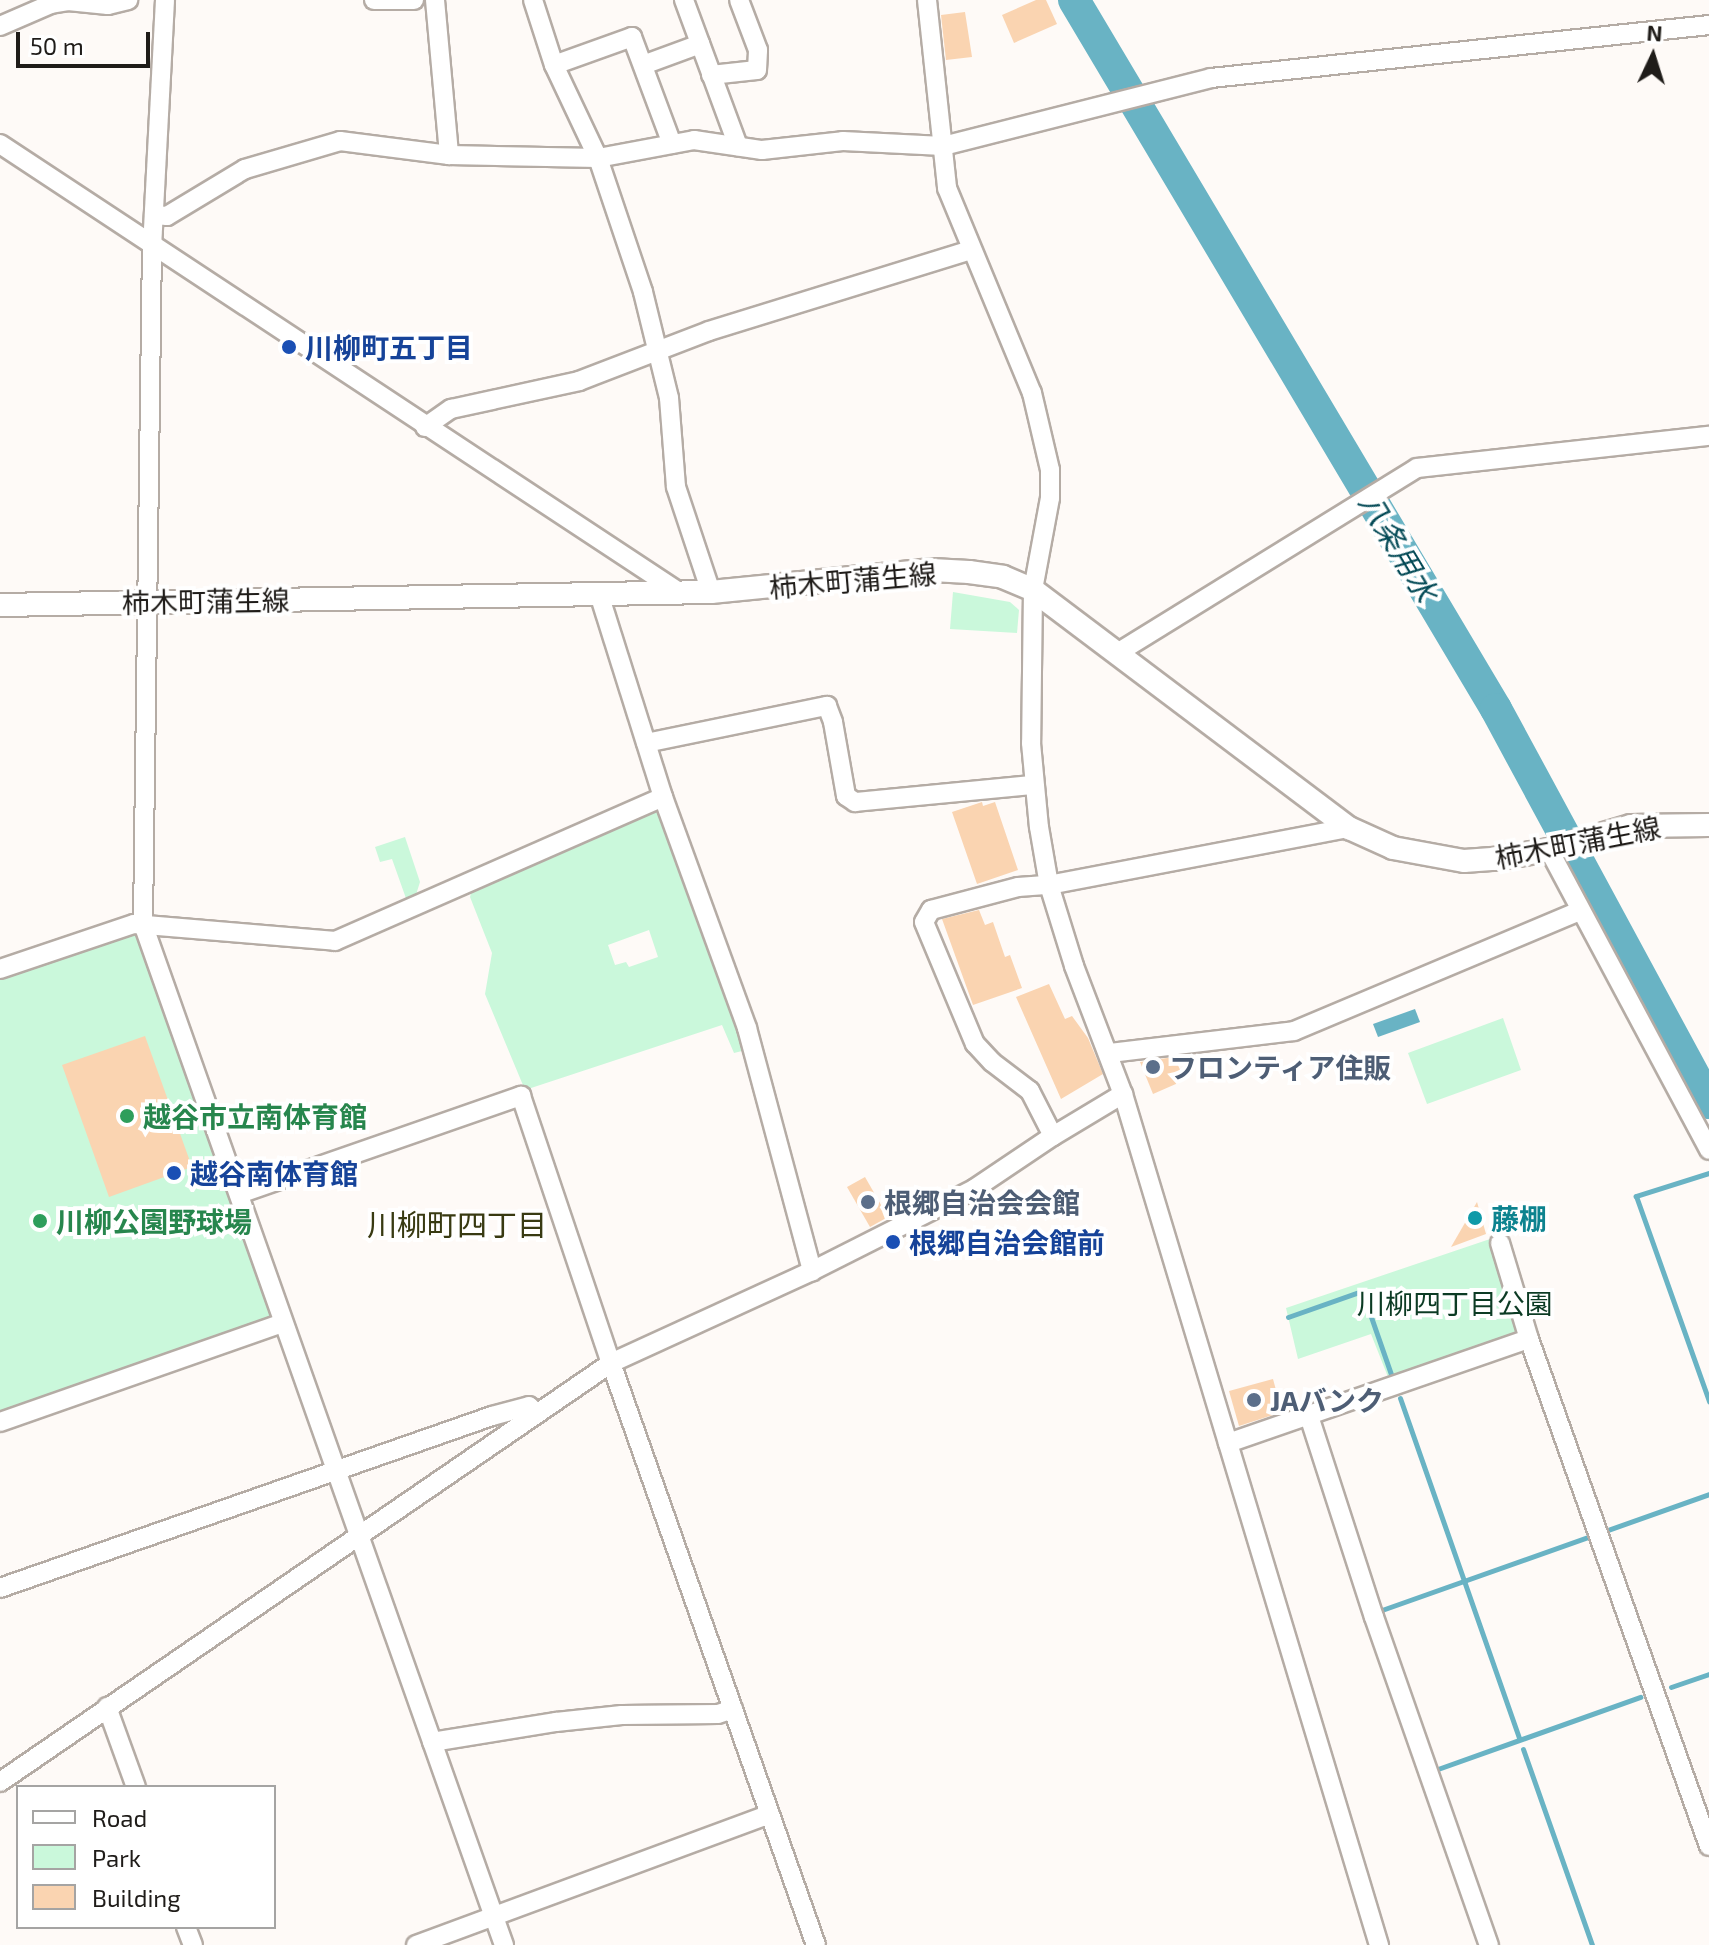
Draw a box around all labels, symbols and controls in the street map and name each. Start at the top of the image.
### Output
scale bar [20,16,154,66]
north arrow [1613,16,1693,96]
text: N [1646,19,1663,46]
text: 50 m [30,31,84,60]
place label: 川柳町五丁目 [305,330,473,364]
marker: 川柳町五丁目 [280,338,298,356]
water label: 八条用水 [1353,486,1445,608]
street label: 柿木町蒲生線 [768,556,938,604]
street label: 柿木町蒲生線 [122,583,290,619]
street label: 柿木町蒲生線 [1492,809,1664,875]
place label: フロンティア住販 [1169,1050,1393,1084]
marker: フロンティア住販 [1144,1058,1162,1076]
place label: 越谷市立南体育館 [143,1099,367,1133]
marker: 越谷市立南体育館 [118,1107,136,1125]
place label: 越谷南体育館 [190,1156,358,1190]
marker: 越谷南体育館 [165,1164,183,1182]
place label: 根郷自治会会館 [884,1185,1080,1219]
marker: 根郷自治会会館 [859,1193,877,1211]
place label: 藤棚 [1491,1201,1547,1235]
place label: 川柳公園野球場 [56,1204,252,1238]
district label: 川柳町四丁目 [367,1206,547,1242]
marker: 藤棚 [1466,1209,1484,1227]
marker: 川柳公園野球場 [31,1212,49,1230]
place label: 根郷自治会館前 [909,1225,1105,1259]
marker: 根郷自治会館前 [884,1233,902,1251]
park label: 川柳四丁目公園 [1357,1286,1553,1320]
place label: JAバンク [1270,1383,1383,1417]
marker: JAバンク [1245,1391,1263,1409]
legend [16,1785,276,1929]
text: Road [92,1803,147,1832]
text: Park [92,1843,141,1872]
text: Building [92,1883,181,1912]

